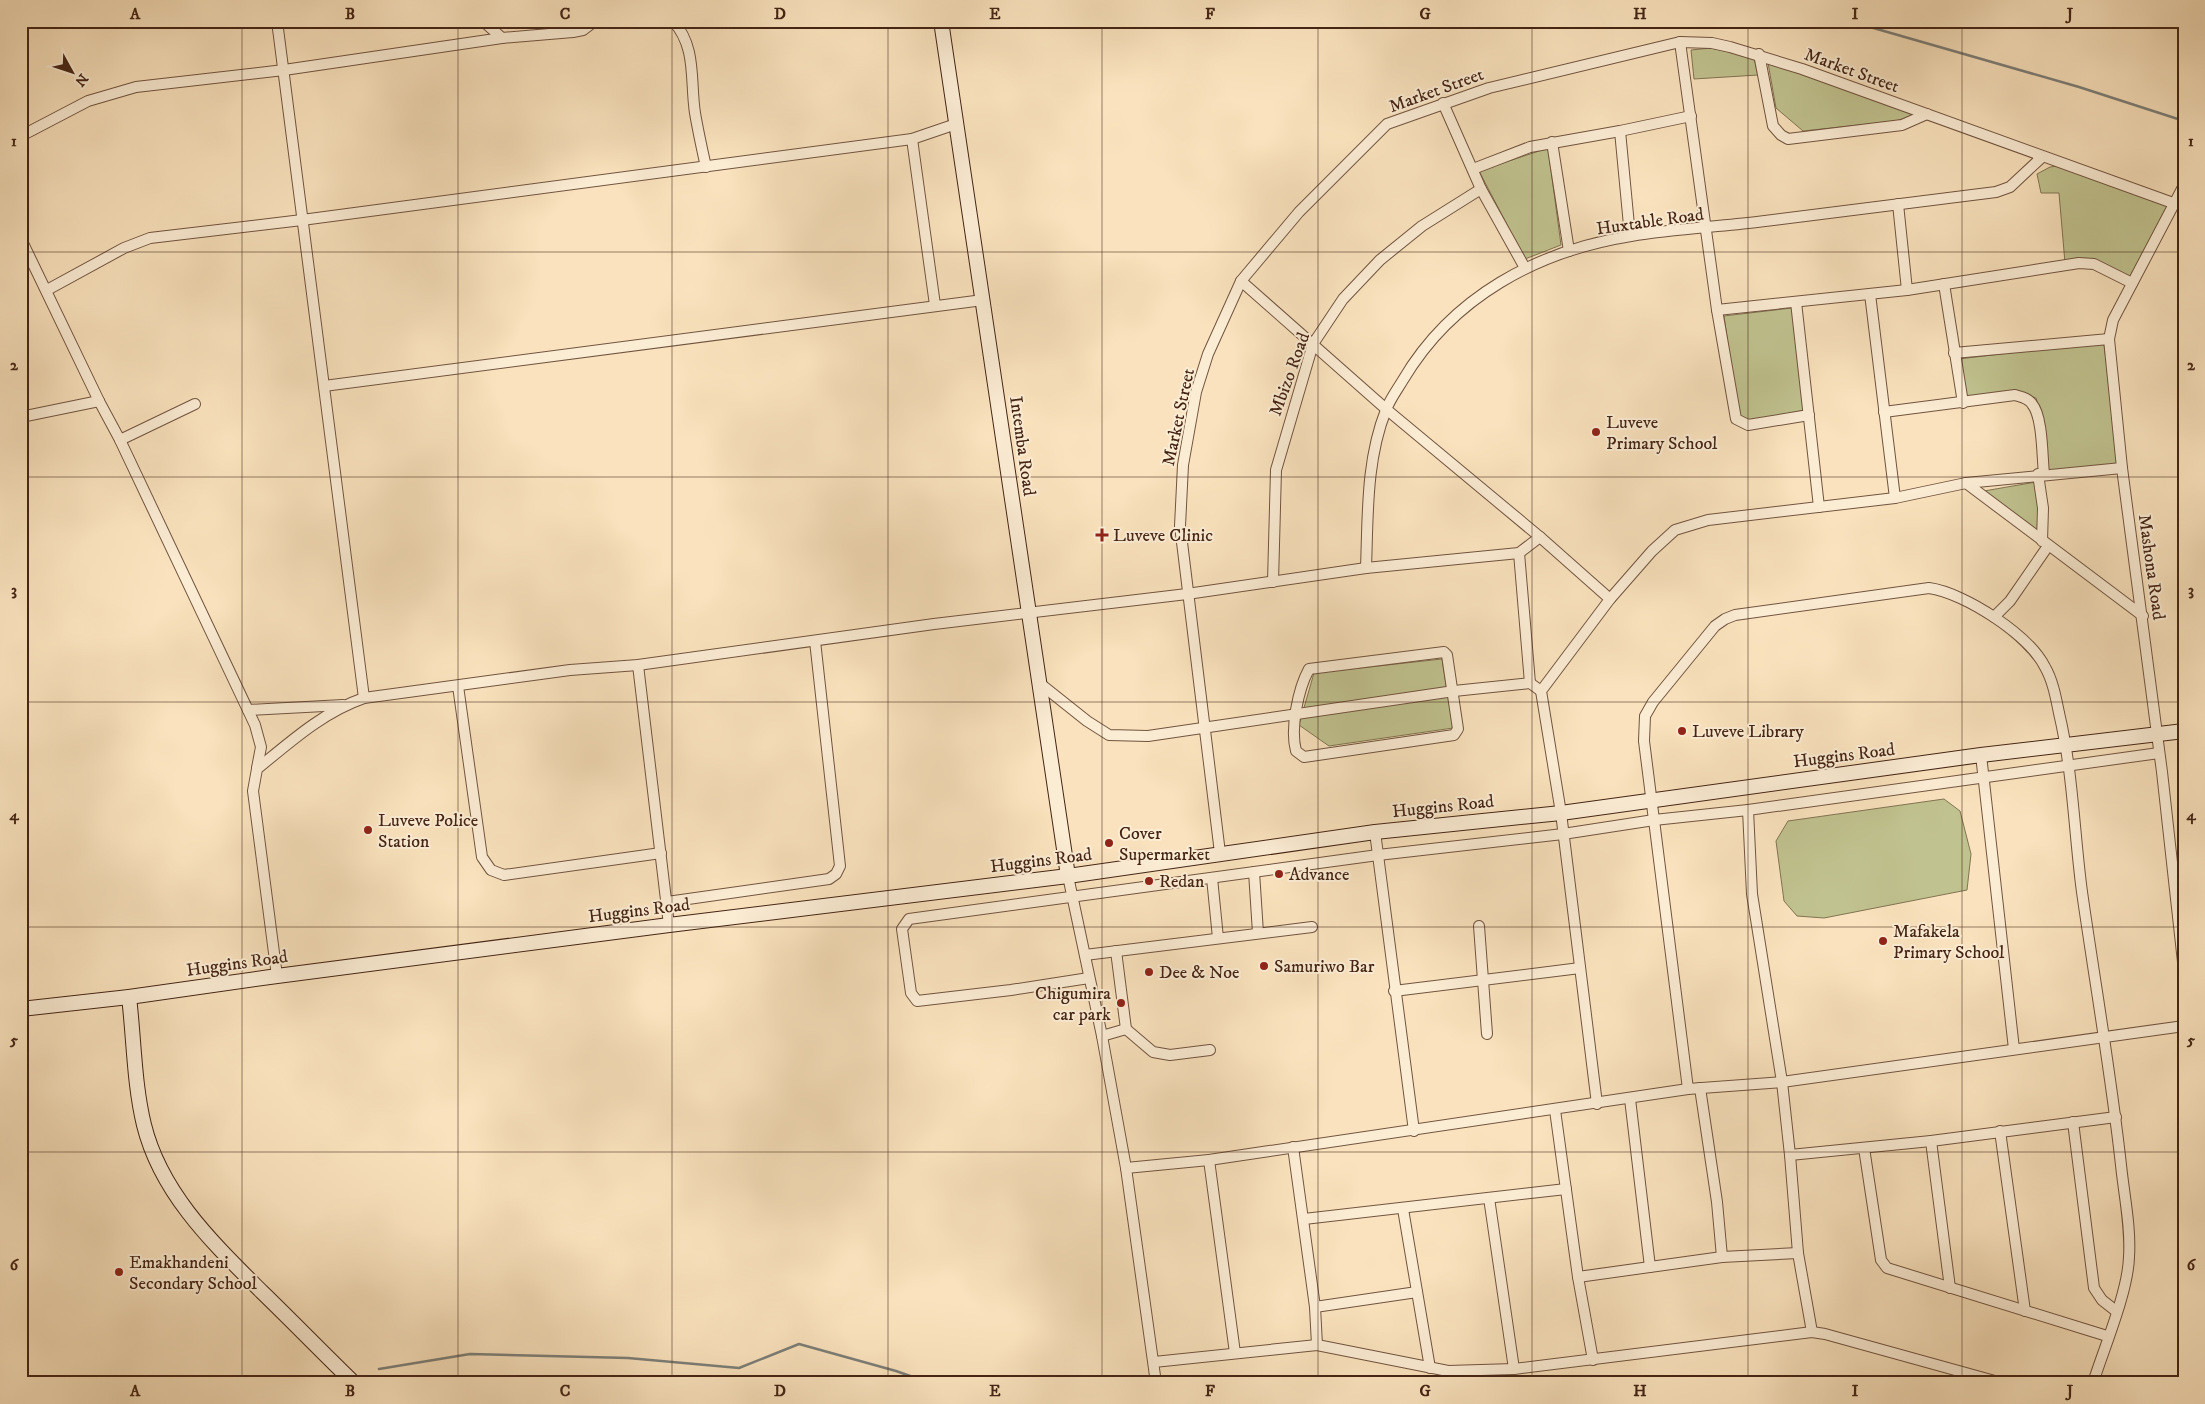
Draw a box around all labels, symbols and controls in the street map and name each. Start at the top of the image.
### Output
text: A [129,4,141,24]
text: B [345,4,355,24]
text: C [560,4,570,24]
text: D [774,4,786,24]
text: E [989,4,1001,24]
text: F [1205,4,1215,24]
text: G [1419,4,1431,24]
text: H [1633,4,1647,24]
text: I [1852,4,1859,24]
text: J [2065,4,2074,24]
street label: Market Street [1801,44,1902,98]
north arrow [48,48,98,98]
street label: Market Street [1386,64,1487,118]
text: N [70,70,92,90]
text: 1 [11,131,17,151]
text: 1 [2188,131,2194,151]
street label: Huxtable Road [1595,204,1705,240]
street label: Mbizo Road [1265,330,1315,419]
text: 2 [10,355,19,375]
text: 2 [2187,355,2196,375]
street label: Market Street [1158,366,1200,468]
street label: Intemba Road [1004,395,1040,498]
place label: Luveve Primary School [1606,412,1718,455]
marker: Luveve Primary School [1590,426,1602,438]
street label: Mashona Road [2133,513,2169,621]
place label: Luveve Clinic [1113,525,1213,547]
marker: Luveve Clinic [1095,528,1109,542]
text: 3 [11,580,17,600]
text: 3 [2188,580,2194,600]
place label: Luveve Library [1692,721,1804,743]
marker: Luveve Library [1676,725,1688,737]
street label: Huggins Road [1792,739,1896,773]
street label: Huggins Road [1391,791,1495,823]
text: 4 [8,805,19,825]
text: 4 [2185,805,2196,825]
place label: Luveve Police Station [378,810,478,853]
place label: Cover Supermarket [1119,823,1210,866]
marker: Luveve Police Station [362,824,374,836]
marker: Cover Supermarket [1103,837,1115,849]
street label: Huggins Road [989,844,1093,878]
place label: Advance [1289,864,1350,886]
marker: Advance [1273,868,1285,880]
place label: Redan [1159,871,1205,893]
marker: Redan [1143,875,1155,887]
street label: Huggins Road [587,894,691,928]
place label: Mafakela Primary School [1893,921,2005,964]
marker: Mafakela Primary School [1877,935,1889,947]
street label: Huggins Road [185,946,289,982]
place label: Samuriwo Bar [1274,956,1375,978]
marker: Samuriwo Bar [1258,960,1270,972]
place label: Dee & Noe [1159,962,1240,984]
marker: Dee & Noe [1143,966,1155,978]
place label: Chigumira car park [1035,983,1111,1026]
marker: Chigumira car park [1115,997,1127,1009]
text: 5 [9,1030,18,1050]
text: 5 [2186,1030,2195,1050]
place label: Emakhandeni Secondary School [129,1252,257,1295]
text: 6 [10,1255,20,1275]
text: 6 [2187,1255,2197,1275]
marker: Emakhandeni Secondary School [113,1266,125,1278]
text: A [129,1381,141,1401]
text: B [345,1381,355,1401]
text: C [560,1381,570,1401]
text: D [774,1381,786,1401]
text: E [989,1381,1001,1401]
text: F [1205,1381,1215,1401]
text: G [1419,1381,1431,1401]
text: H [1633,1381,1647,1401]
text: I [1852,1381,1859,1401]
text: J [2065,1381,2074,1401]

